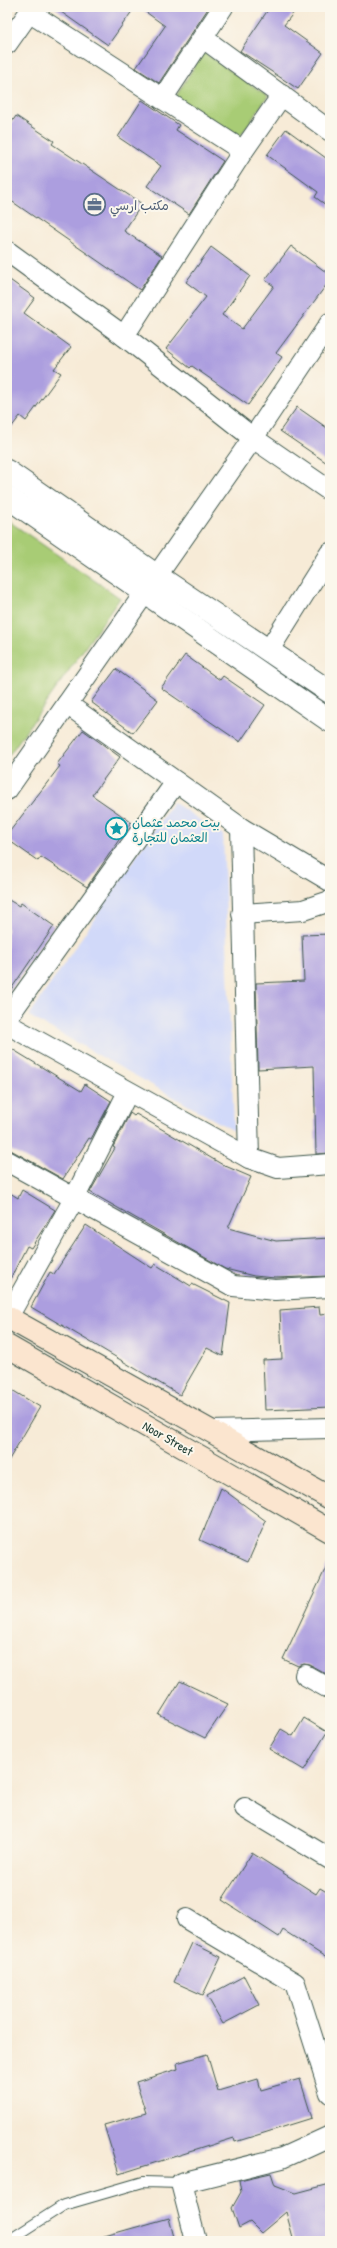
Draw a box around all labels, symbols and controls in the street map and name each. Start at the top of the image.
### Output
office icon: مكتب ارسي [81,192,107,218]
place label: مكتب ارسي [110,196,169,217]
place label: بيت محمد عثمان العثمان للتجارة [132,813,220,846]
place icon: بيت محمد عثمان العثمان للتجارة [103,816,129,842]
street label: Noor Street [139,1416,197,1460]

